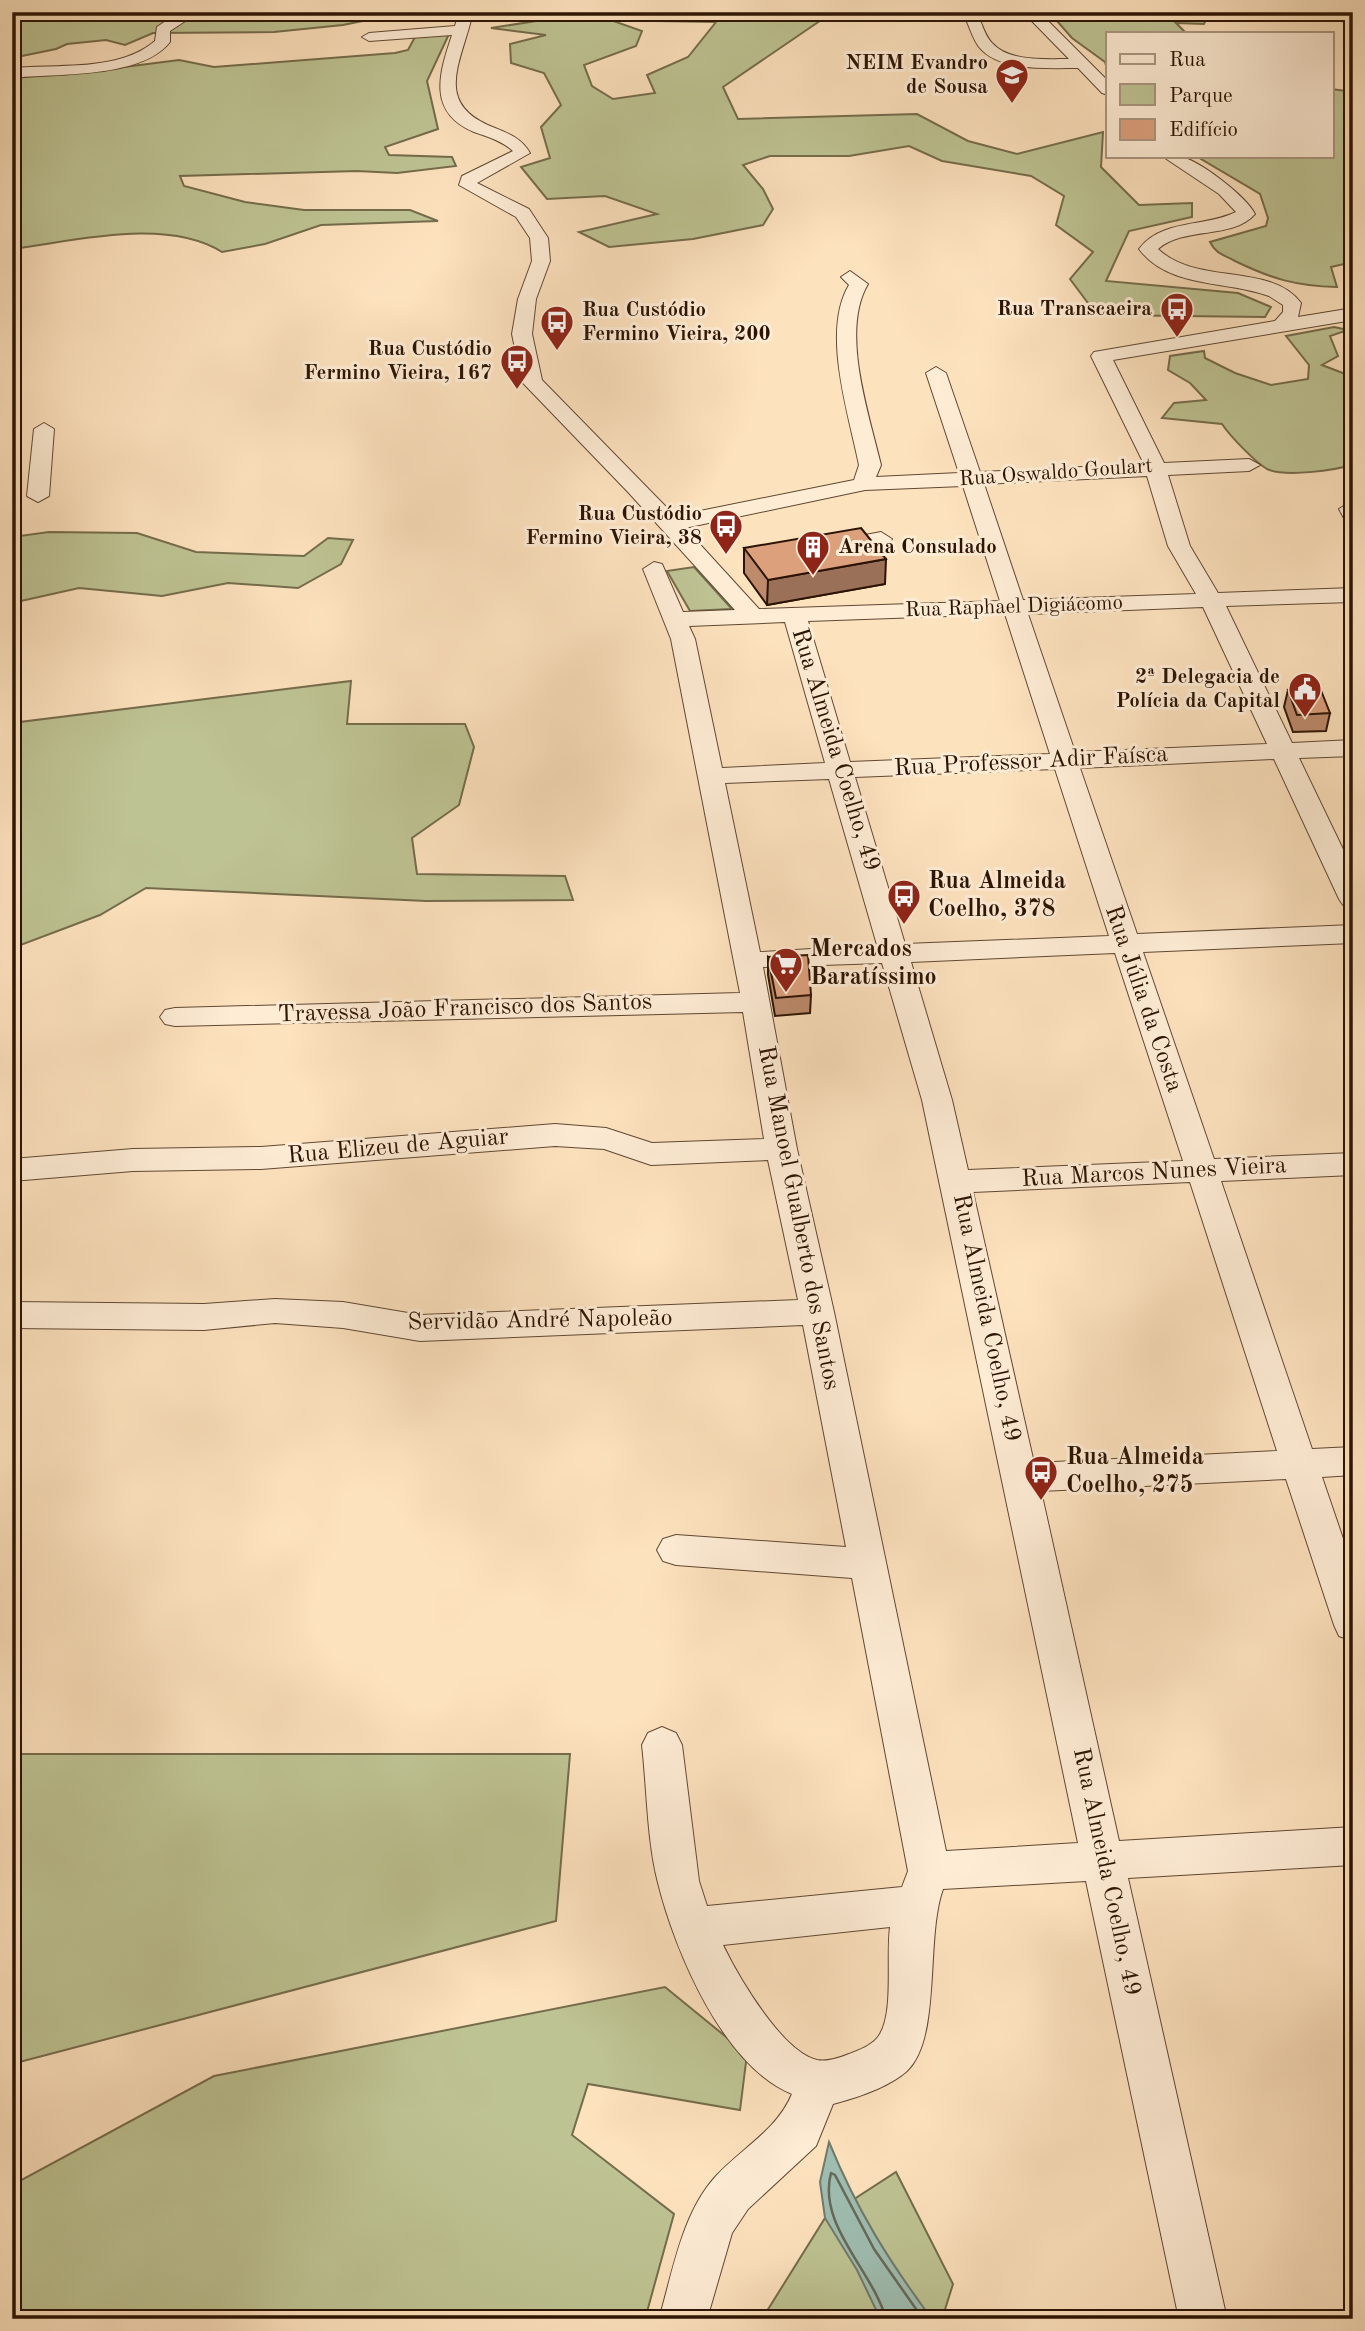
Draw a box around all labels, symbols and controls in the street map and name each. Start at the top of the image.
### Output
legend [1106,32,1334,158]
text: Rua [1169,50,1206,71]
place label: NEIM Evandro de Sousa [846,53,988,98]
school or university icon: NEIM Evandro de Sousa [993,56,1031,105]
text: Parque [1169,86,1233,107]
text: Edifício [1169,120,1238,141]
bus stop icon: Rua Transcaeira [1158,290,1196,339]
place label: Rua Transcaeira [997,299,1152,320]
place label: Rua Custódio Fermino Vieira, 200 [582,300,771,345]
bus stop icon: Rua Custódio Fermino Vieira, 200 [538,303,576,352]
place label: Rua Custódio Fermino Vieira, 167 [303,339,492,384]
bus stop icon: Rua Custódio Fermino Vieira, 167 [498,342,536,391]
street label: Rua Oswaldo Goulart [959,456,1153,490]
place label: Rua Custódio Fermino Vieira, 38 [526,504,702,549]
bus stop icon: Rua Custódio Fermino Vieira, 38 [707,507,745,556]
building icon: Arena Consulado [794,528,832,577]
place label: Arena Consulado [838,537,997,558]
street label: Rua Raphael Digiácomo [905,593,1123,621]
street label: Rua Almeida Coelho, 49 [787,626,883,874]
place label: 2ª Delegacia de Polícia da Capital [1116,667,1280,712]
public building icon: 2ª Delegacia de Polícia da Capital [1286,670,1324,719]
street label: Rua Professor Adir Faísca [893,743,1169,781]
place label: Rua Almeida Coelho, 378 [928,870,1066,922]
bus stop icon: Rua Almeida Coelho, 378 [885,877,923,926]
street label: Rua Júlia da Costa [1100,903,1186,1096]
place label: Mercados Baratíssimo [810,938,937,990]
supermarket icon: Mercados Baratíssimo [767,945,805,994]
street label: Travessa João Francisco dos Santos [277,990,653,1028]
street label: Rua Manoel Gualberto dos Santos [753,1044,843,1392]
street label: Rua Elizeu de Aguiar [286,1125,510,1169]
street label: Rua Marcos Nunes Vieira [1021,1154,1287,1192]
street label: Rua Almeida Coelho, 49 [948,1192,1024,1444]
street label: Servidão André Napoleão [407,1307,673,1335]
place label: Rua Almeida Coelho, 275 [1066,1446,1204,1498]
bus stop icon: Rua Almeida Coelho, 275 [1022,1453,1060,1502]
street label: Rua Almeida Coelho, 49 [1068,1746,1144,1998]

